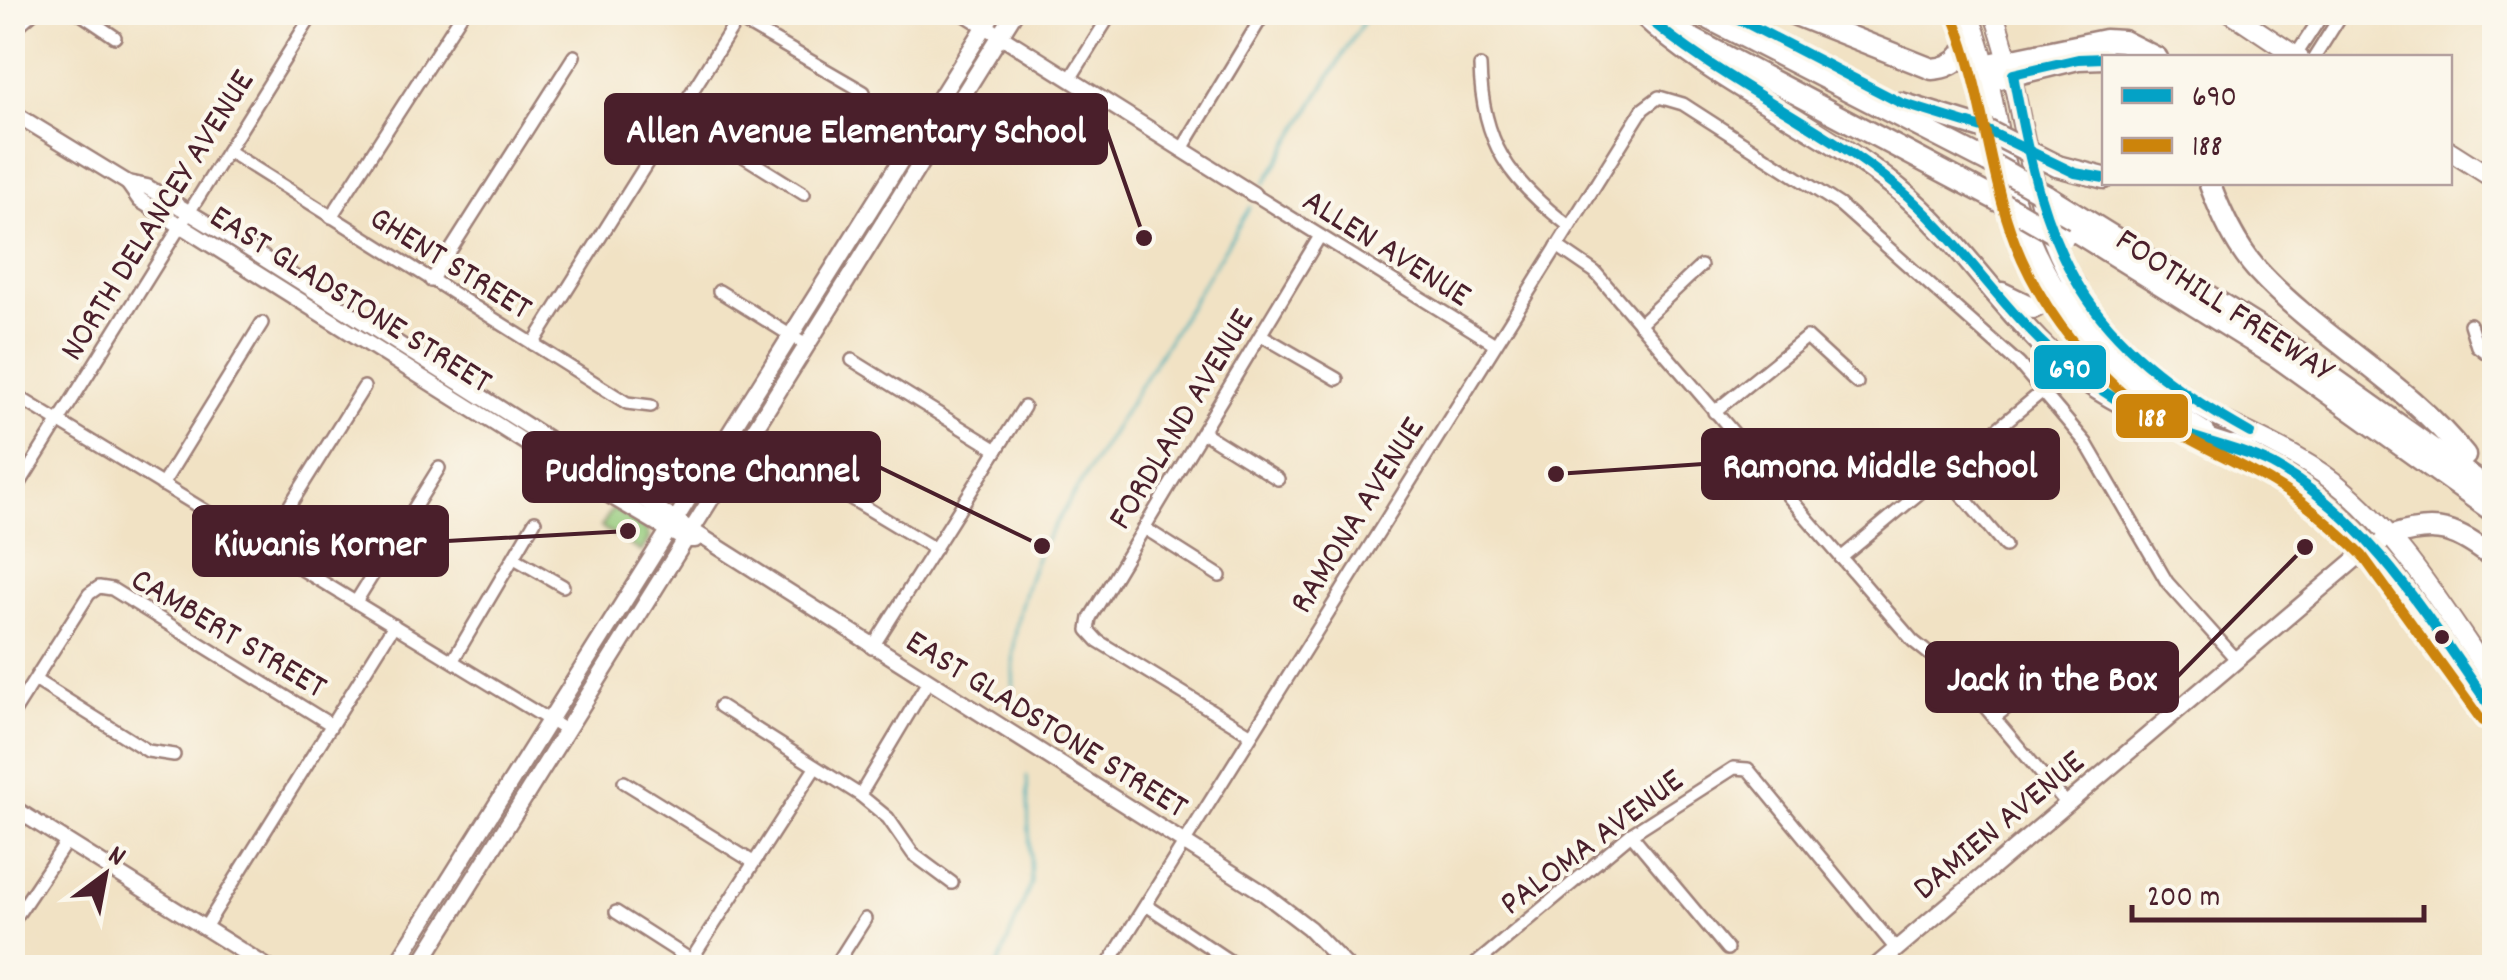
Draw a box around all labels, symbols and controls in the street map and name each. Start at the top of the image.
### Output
legend [2102,55,2452,185]
street label: NORTH DELANCEY AVENUE [49,61,269,372]
text: 690 [2192,78,2237,121]
callout: Allen Avenue Elementary School [606,95,1106,163]
text: Allen Avenue Elementary School [626,107,1087,162]
text: 188 [2192,128,2223,171]
street label: ALLEN AVENUE [1291,178,1480,322]
street label: EAST GLADSTONE STREET [198,194,500,408]
street label: GHENT STREET [358,196,540,335]
street label: FOOTHILL FREEWAY [2104,218,2343,397]
street label: FORDLAND AVENUE [1098,301,1269,540]
line badge: 690 [2032,343,2108,391]
text: 690 [2049,352,2091,392]
line badge: 188 [2114,392,2190,440]
text: 188 [2138,401,2166,441]
street label: RAMONA AVENUE [1279,409,1440,624]
callout: Ramona Middle School [1703,430,2058,498]
callout: Puddingstone Channel [524,433,879,501]
text: Ramona Middle School [1722,442,2038,497]
text: Puddingstone Channel [544,446,861,501]
callout: Kiwanis Korner [194,507,447,575]
text: Kiwanis Korner [214,520,427,575]
street label: CAMBERT STREET [120,557,335,714]
street label: EAST GLADSTONE STREET [894,619,1196,833]
unlabelled marker [2432,627,2452,647]
callout: Jack in the Box [1927,643,2177,711]
text: Jack in the Box [1947,655,2158,710]
street label: DAMIEN AVENUE [1903,740,2097,914]
street label: PALOMA AVENUE [1491,758,1696,930]
north arrow [55,825,155,925]
text: N [99,837,132,879]
scale bar [2132,860,2424,922]
text: 200 m [2147,878,2220,921]

